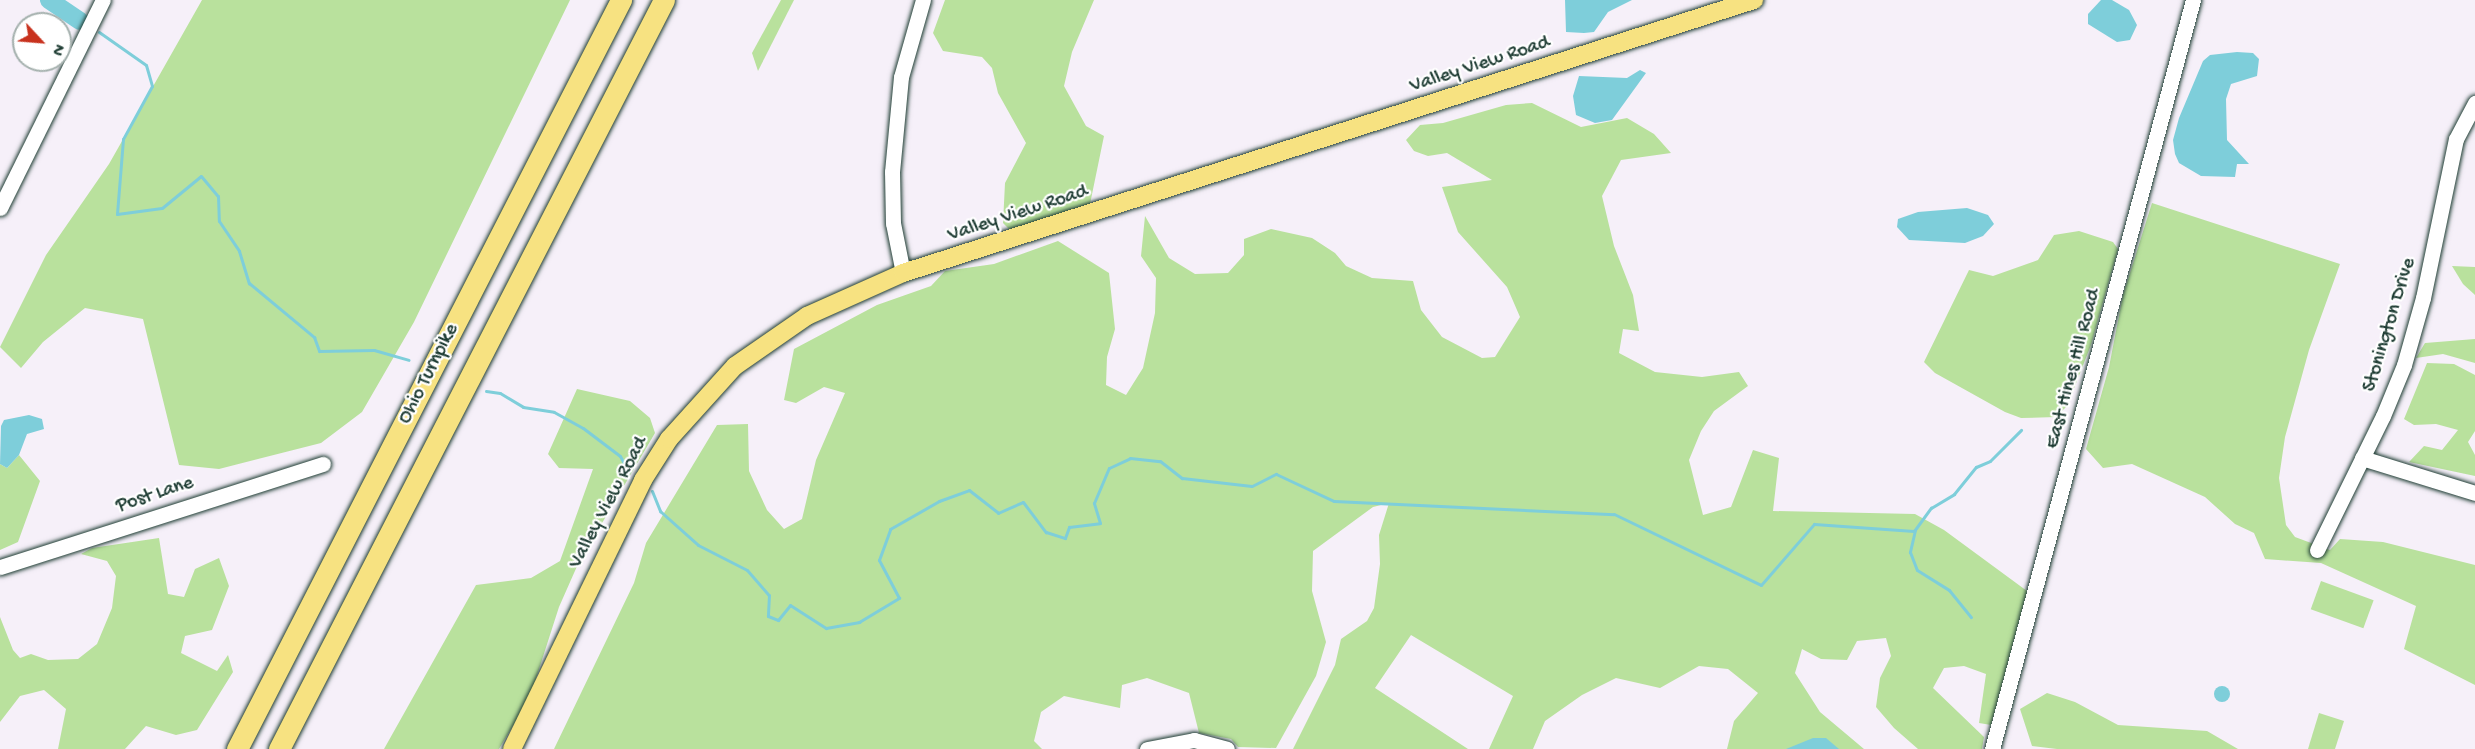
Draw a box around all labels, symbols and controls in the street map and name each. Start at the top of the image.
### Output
north arrow [12,12,72,72]
street label: Valley View Road [1407,31,1553,99]
text: N [46,40,68,58]
street label: Valley View Road [945,180,1091,248]
street label: Stonington Drive [2358,255,2422,395]
street label: East Hines Hill Road [2041,286,2107,452]
street label: Ohio Turnpike [393,320,465,428]
street label: Valley View Road [564,433,654,573]
street label: Post Lane [113,471,197,519]

